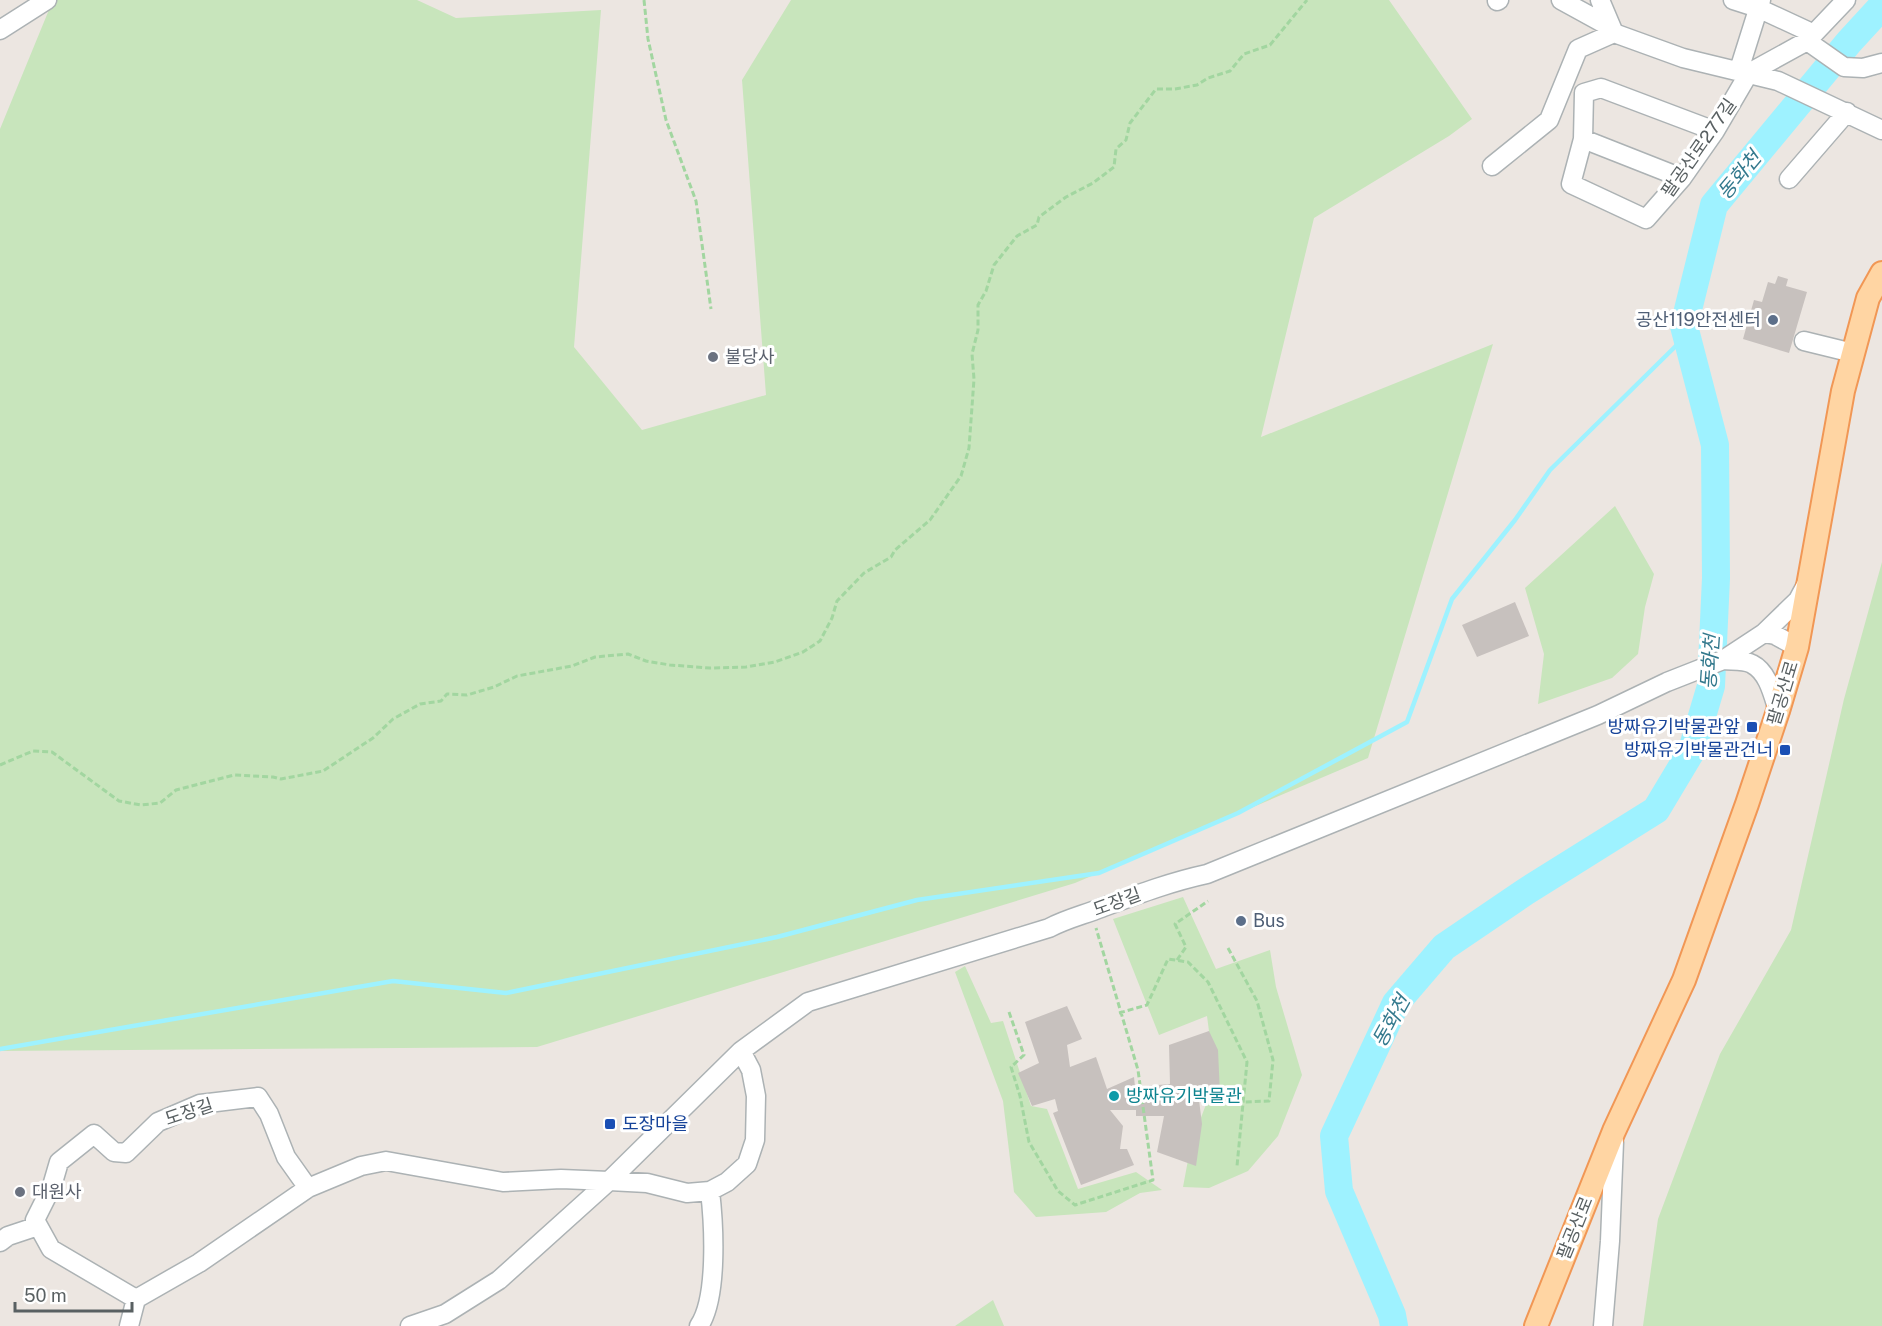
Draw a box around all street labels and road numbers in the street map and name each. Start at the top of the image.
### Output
street label: 팔공산로277길 [1657,94,1740,201]
street label: 팔공산로 [1763,658,1802,728]
street label: 도장길 [1090,883,1144,920]
street label: 도장길 [162,1094,216,1129]
street label: 팔공산로 [1552,1193,1597,1262]

